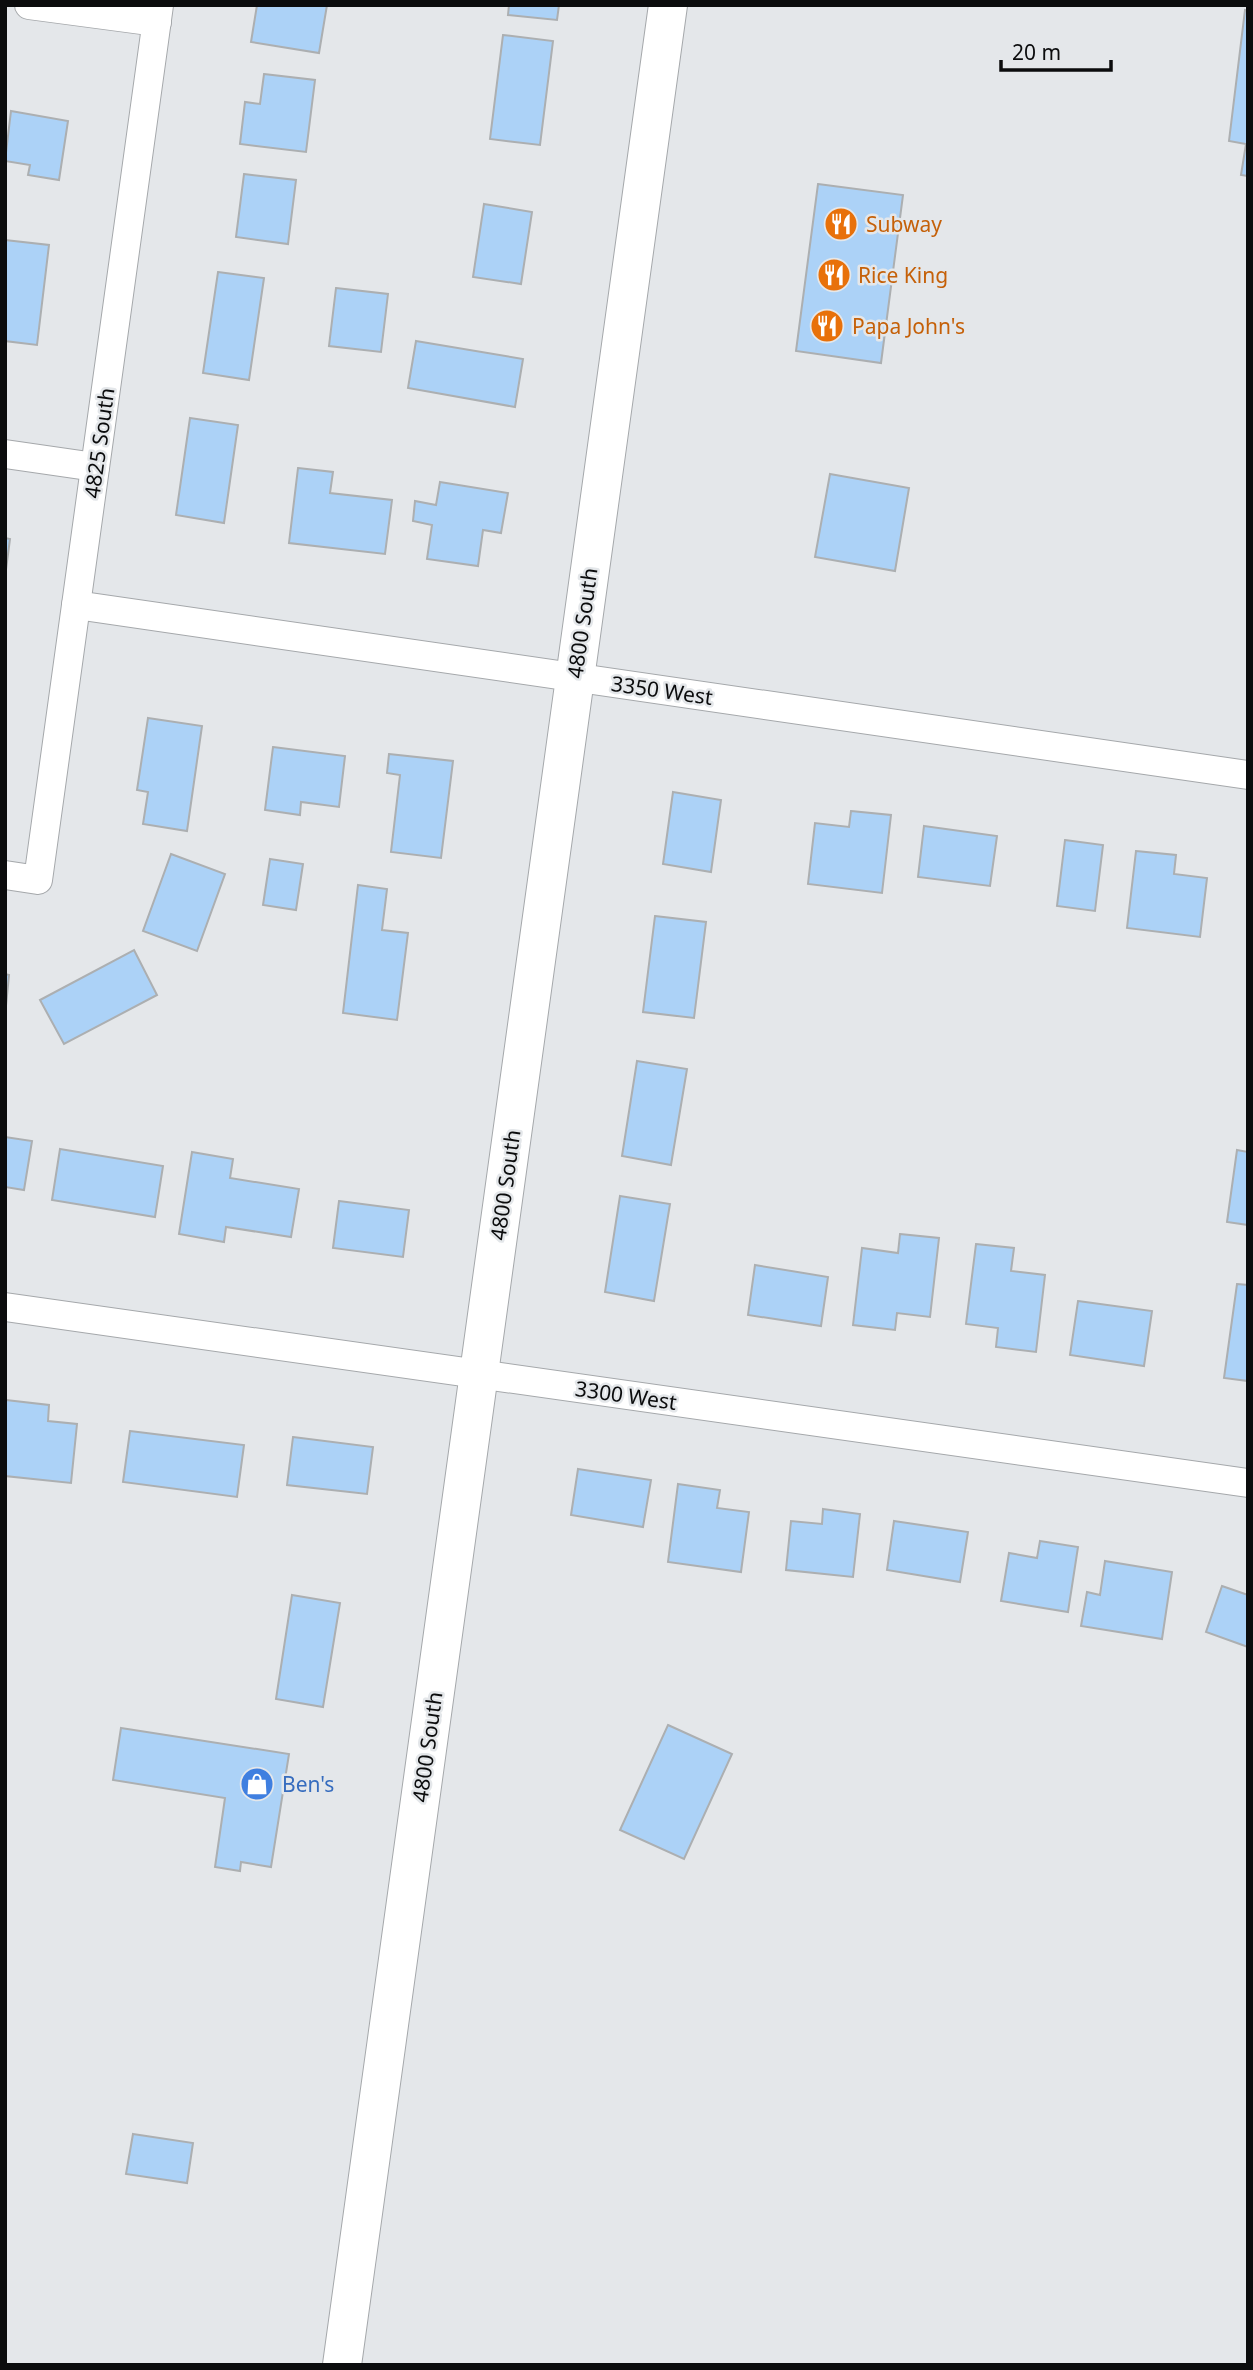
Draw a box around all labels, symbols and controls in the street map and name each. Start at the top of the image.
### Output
scale bar [1001,28,1111,72]
text: 20 m [1012,38,1061,66]
restaurant icon: Subway [822,205,860,243]
place label: Subway [866,210,942,238]
restaurant icon: Rice King [815,256,853,294]
place label: Rice King [858,261,948,289]
restaurant icon: Papa John's [808,307,846,345]
place label: Papa John's [852,312,965,340]
street label: 4825 South [77,386,121,500]
street label: 4800 South [560,566,604,680]
street label: 3350 West [609,669,715,711]
street label: 4800 South [483,1128,527,1242]
street label: 3300 West [573,1374,679,1416]
street label: 4800 South [405,1690,449,1804]
shop icon: Ben's [238,1765,276,1803]
place label: Ben's [282,1770,334,1798]

